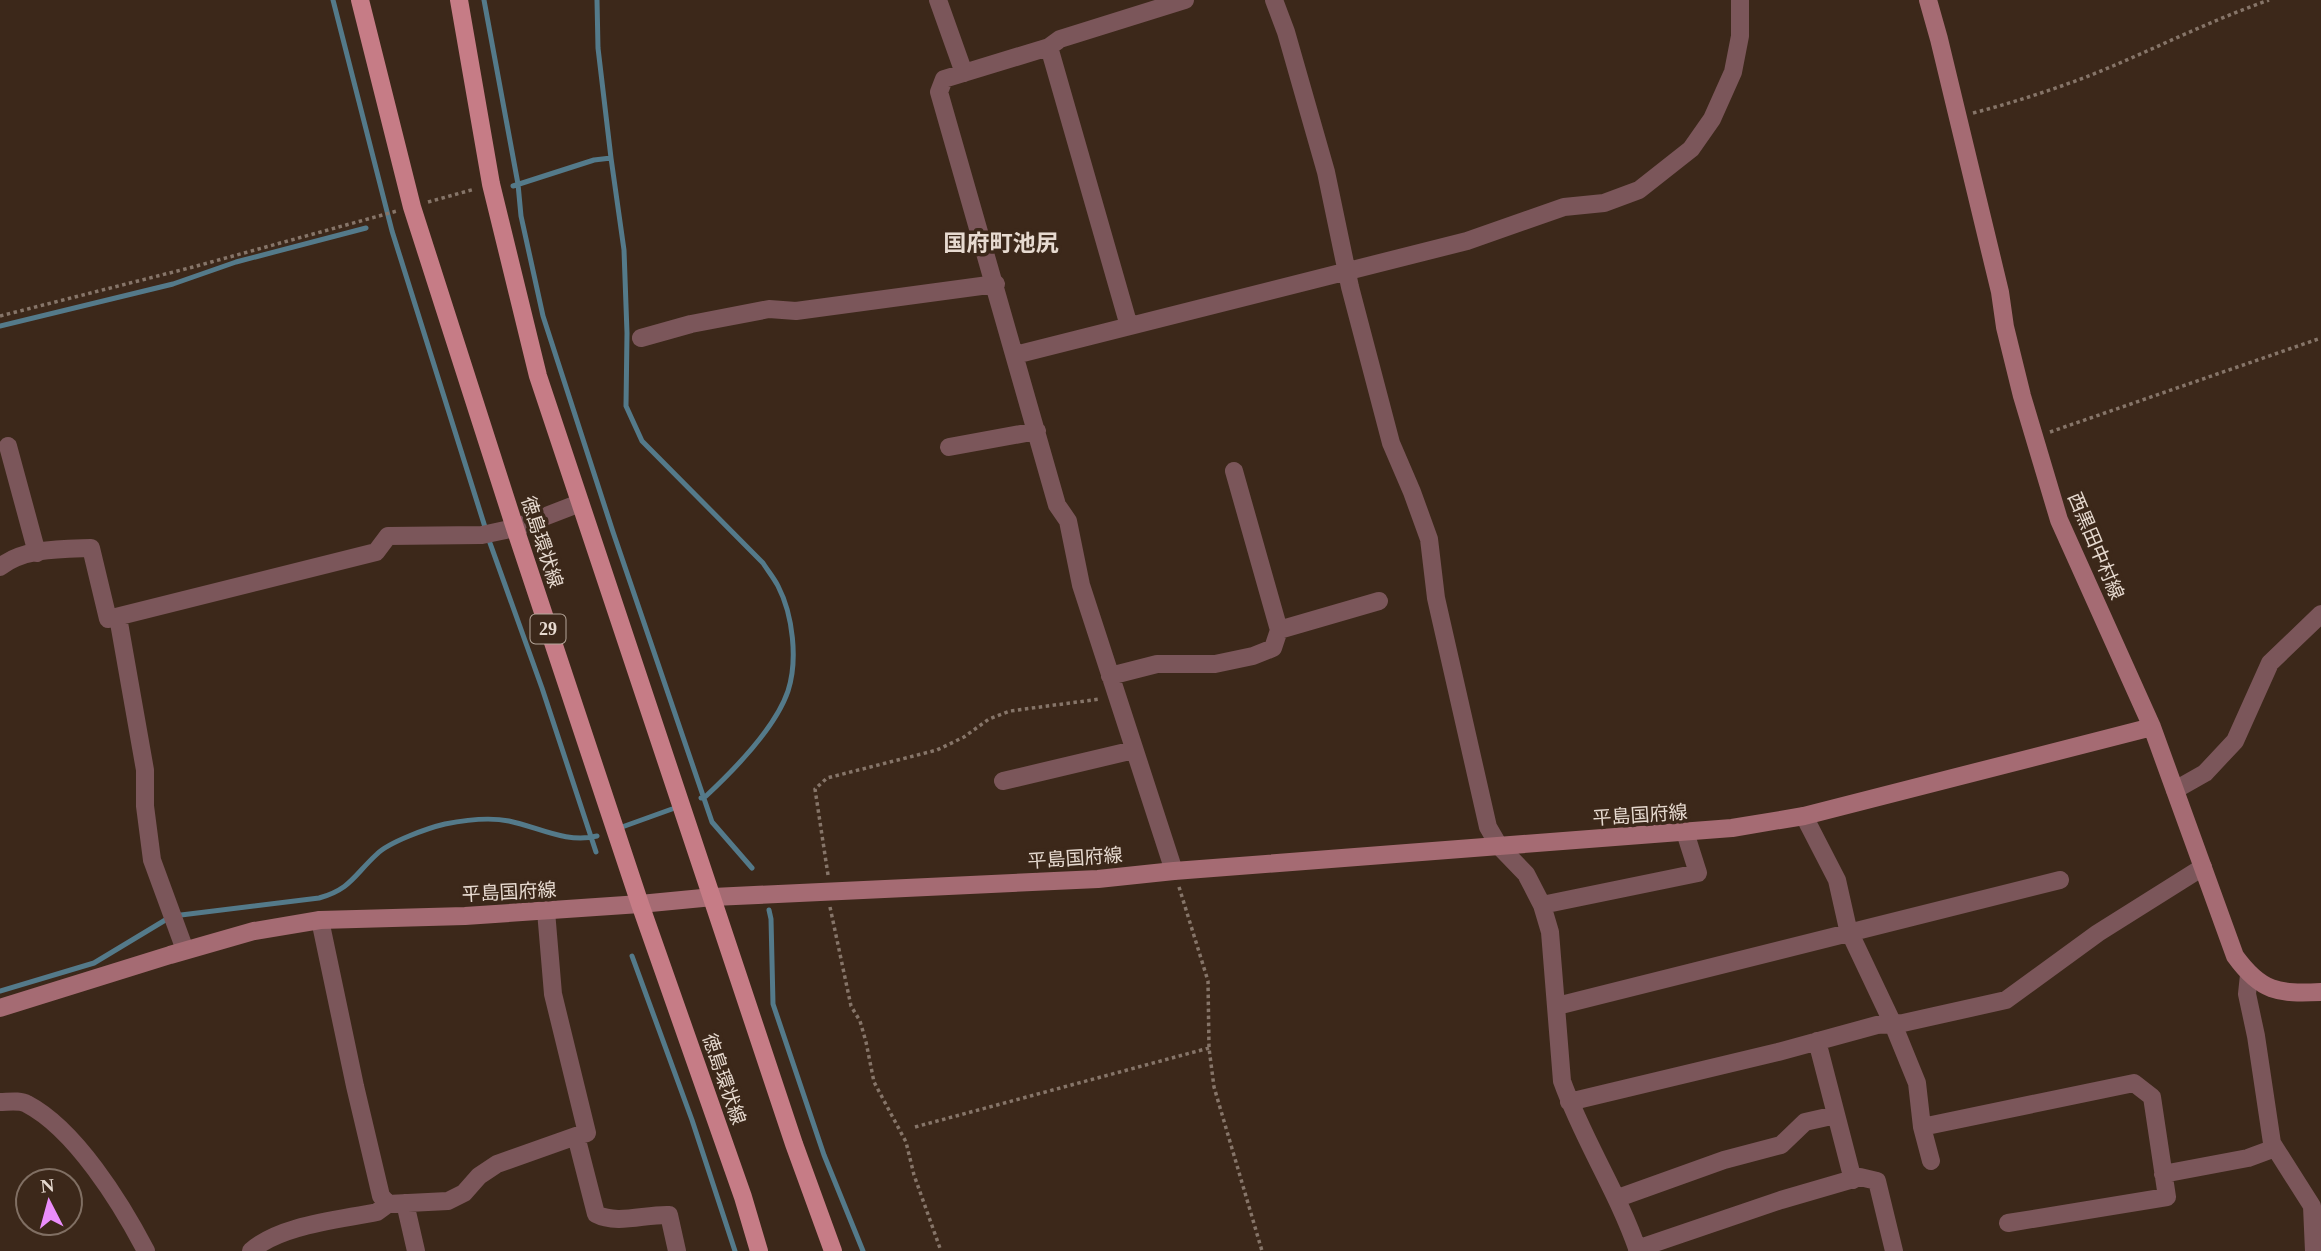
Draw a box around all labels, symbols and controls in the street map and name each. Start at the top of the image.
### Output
district label: 国府町池尻 [944,231,1059,256]
street label: 西黒田中村線 [2064,489,2128,603]
street label: 徳島環状線 [517,494,567,590]
road number: 29 [530,614,566,644]
street label: 平島国府線 [1592,801,1688,829]
street label: 平島国府線 [1027,844,1123,872]
street label: 平島国府線 [461,879,557,905]
street label: 徳島環状線 [699,1031,749,1127]
north arrow [14,1167,84,1237]
text: N [39,1174,55,1197]

